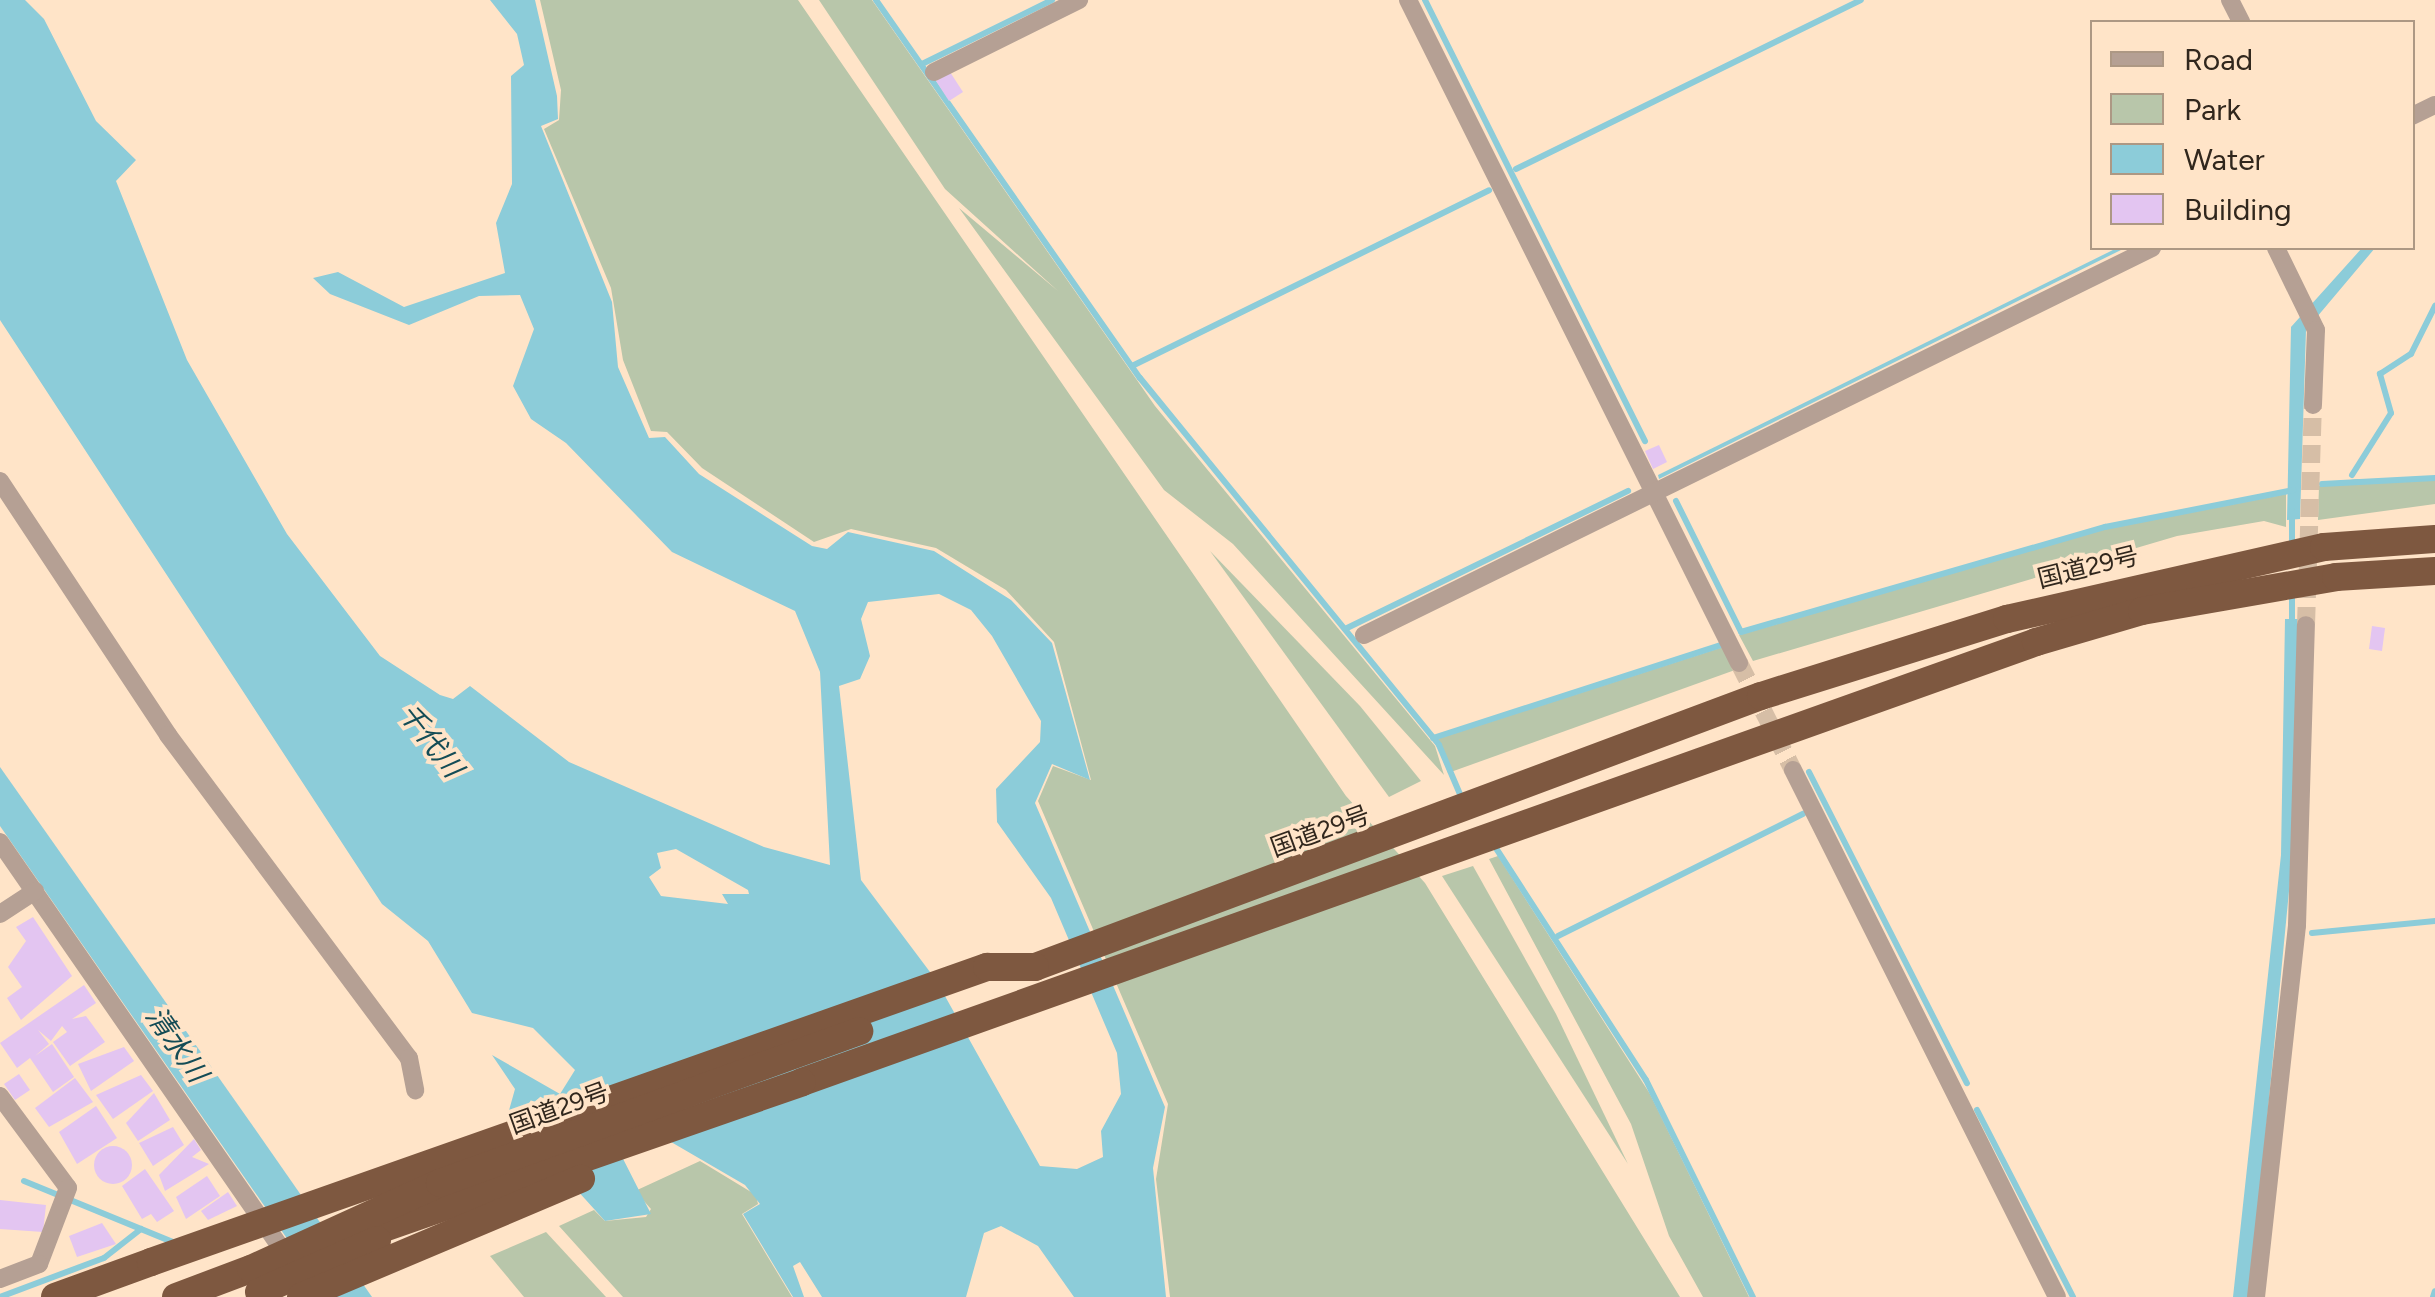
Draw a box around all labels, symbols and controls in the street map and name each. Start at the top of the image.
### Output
legend [2090,20,2415,250]
text: Road [2184,41,2253,78]
text: Park [2184,91,2241,128]
text: Water [2184,141,2265,178]
text: Building [2184,191,2292,228]
street label: 国道29号 [2034,540,2142,594]
water label: 千代川 [392,697,470,783]
street label: 国道29号 [1266,799,1374,863]
water label: 清水川 [139,1000,215,1088]
street label: 国道29号 [505,1076,613,1140]

